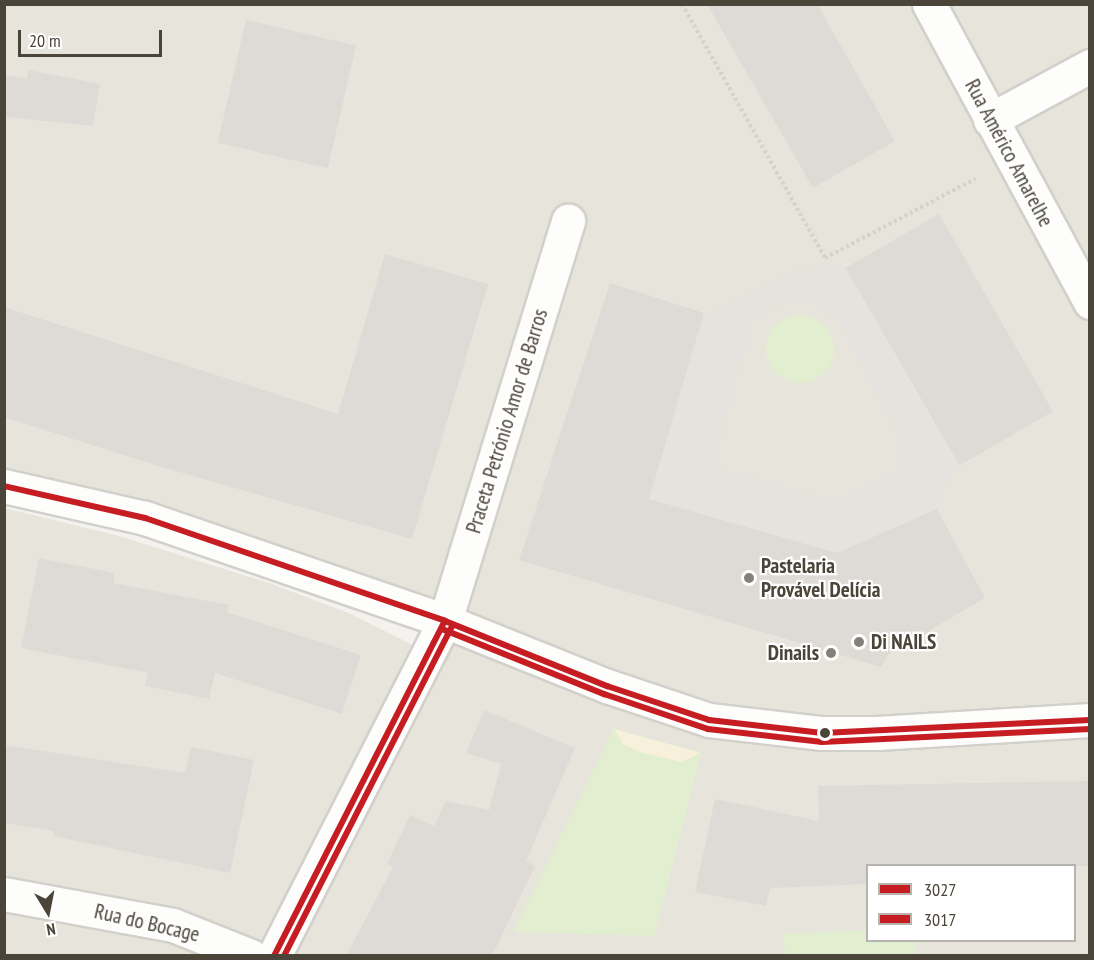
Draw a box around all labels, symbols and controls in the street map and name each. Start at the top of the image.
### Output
scale bar [21,18,165,56]
text: 20 m [29,29,61,52]
street label: Rua Américo Amarelhe [959,74,1059,232]
street label: Praceta Petrónio Amor de Barros [461,305,553,537]
place label: Pastelaria Provável Delícia [761,553,880,603]
marker: Pastelaria Provável Delícia [742,571,756,585]
place label: Di NAILS [871,629,936,655]
marker: Di NAILS [852,635,866,649]
place label: Dinails [768,640,819,666]
marker: Dinails [824,646,838,660]
unlabelled marker [819,727,831,739]
legend [866,864,1076,942]
text: 3027 [924,878,956,901]
north arrow [18,882,78,942]
street label: Rua do Bocage [92,899,202,947]
text: 3017 [924,908,956,931]
text: N [45,919,57,940]

